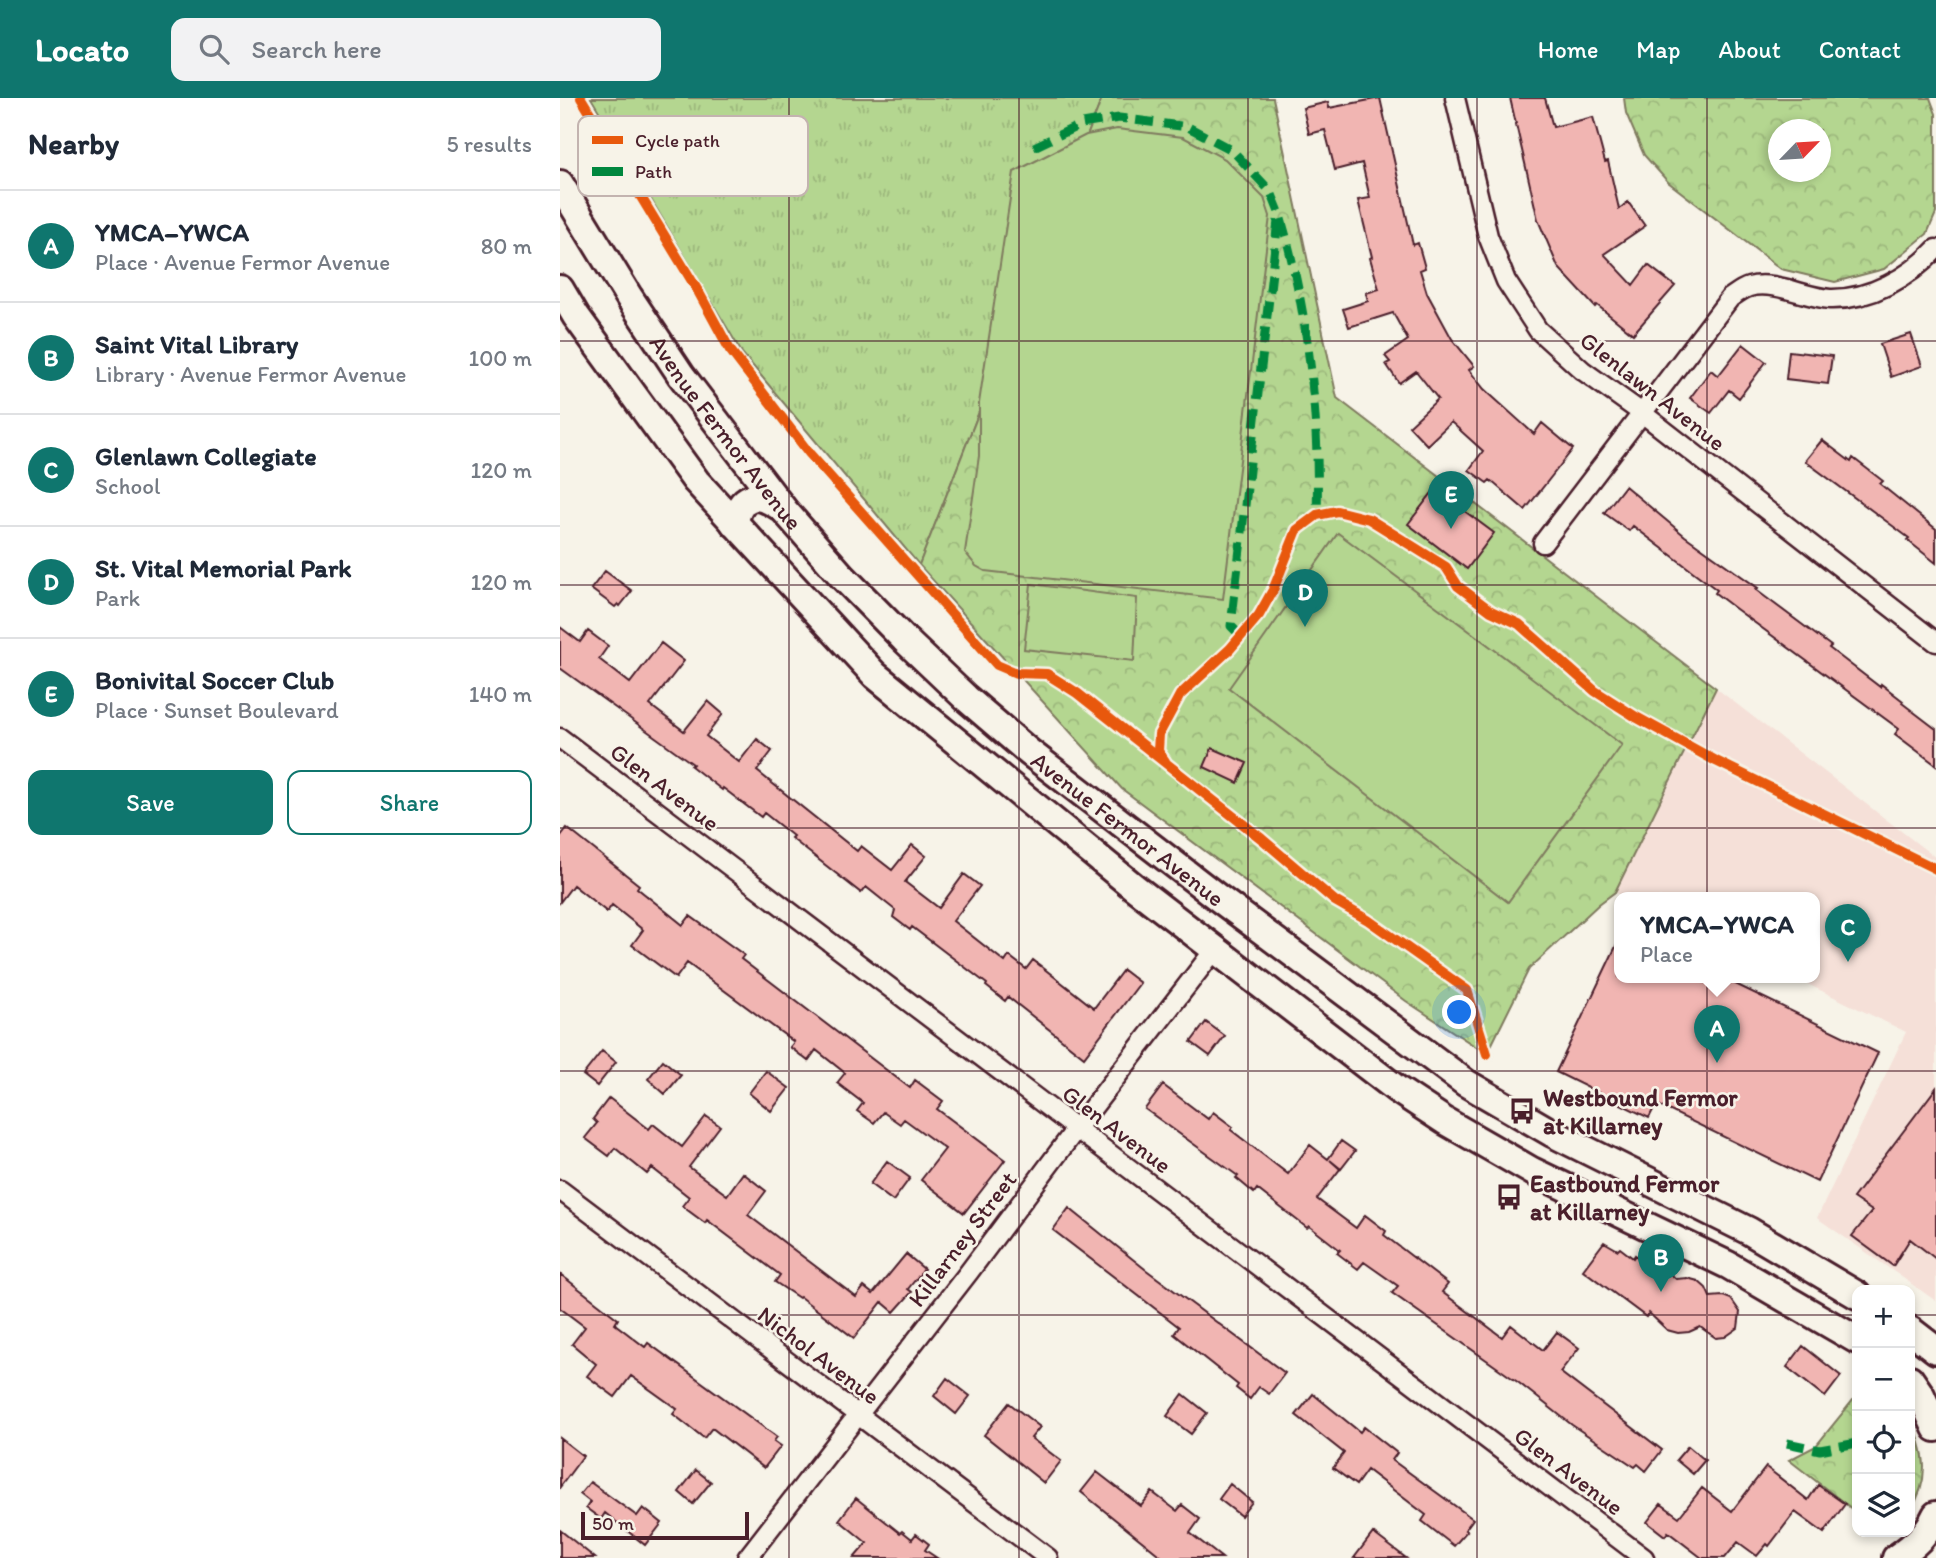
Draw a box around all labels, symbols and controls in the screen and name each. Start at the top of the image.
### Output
search box [171,18,661,81]
text: Locato [35,30,129,69]
icon: search [195,30,233,68]
text: Search here [251,33,382,65]
text: Home [1538,35,1598,64]
text: Map [1636,35,1680,64]
text: About [1718,35,1781,64]
text: Contact [1819,35,1901,64]
legend [578,116,808,196]
north arrow [1768,119,1831,182]
text: Nearby [28,125,119,162]
text: Cycle path [635,129,720,152]
text: 5 results [446,130,532,158]
text: Path [635,160,672,183]
text: YMCA–YWCA [95,216,249,248]
text: A [44,232,58,260]
text: 80 m [481,232,532,260]
text: Place · Avenue Fermor Avenue [95,248,390,276]
street label: Glenlawn Avenue [1574,325,1732,457]
text: Saint Vital Library [95,328,298,360]
street label: Avenue Fermor Avenue [644,329,809,535]
text: B [44,344,58,372]
text: 100 m [468,344,532,372]
text: Library · Avenue Fermor Avenue [95,360,406,388]
text: Glenlawn Collegiate [95,440,317,472]
text: C [44,456,58,484]
text: 120 m [471,456,532,484]
pin: E [1428,471,1474,529]
text: School [95,472,160,500]
text: St. Vital Memorial Park [95,552,352,584]
text: D [43,568,59,596]
text: 120 m [471,568,532,596]
pin: D [1282,569,1328,627]
text: Park [95,584,140,612]
text: Bonivital Soccer Club [95,664,334,696]
text: E [45,680,57,708]
text: 140 m [469,680,532,708]
text: Place · Sunset Boulevard [95,696,339,724]
street label: Glen Avenue [605,737,725,837]
street label: Avenue Fermor Avenue [1026,745,1230,912]
button: Save [28,770,273,835]
button: Share [287,770,532,835]
popup [1614,892,1820,983]
pin: C [1825,904,1871,962]
text: YMCA–YWCA [1640,908,1794,940]
text: Place [1640,940,1693,968]
your location [1442,995,1476,1029]
pin: A [1694,1005,1740,1063]
street label: Glen Avenue [1057,1079,1177,1179]
place label: Westbound Fermor at Killarney [1543,1083,1739,1141]
bus stop icon: Westbound Fermor at Killarney [1507,1096,1537,1126]
street label: Killarney Street [902,1166,1022,1312]
place label: Eastbound Fermor at Killarney [1530,1169,1720,1227]
bus stop icon: Eastbound Fermor at Killarney [1494,1182,1524,1212]
pin: B [1638,1234,1684,1292]
map controls [1852,1285,1915,1537]
button: + [1852,1285,1915,1348]
street label: Nichol Avenue [752,1300,886,1410]
button: − [1852,1348,1915,1411]
button: locate [1852,1411,1915,1474]
street label: Glen Avenue [1509,1421,1629,1521]
button: layers [1852,1474,1915,1537]
scale bar [581,1509,749,1541]
text: 50 m [592,1512,634,1535]

